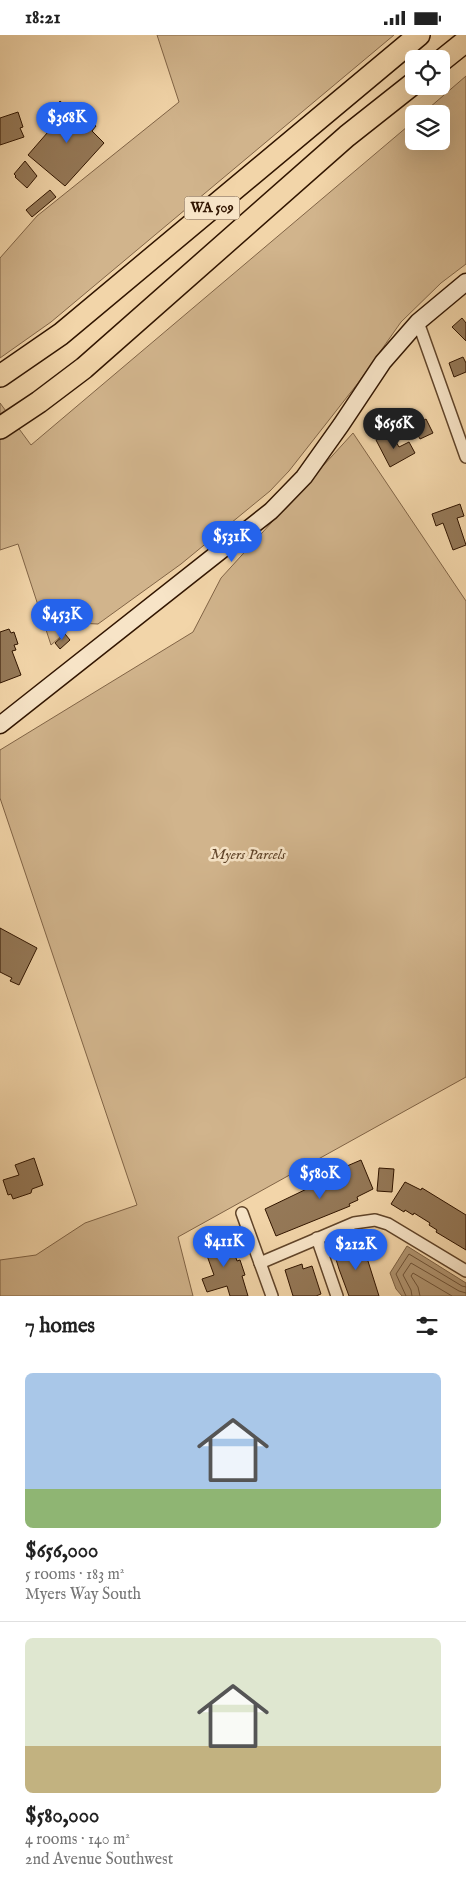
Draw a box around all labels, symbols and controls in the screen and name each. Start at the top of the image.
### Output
text: 18:21 [25,6,61,30]
map controls [405,50,450,150]
button: locate [405,50,450,95]
pin: $368K [32,101,102,144]
button: layers [405,105,450,150]
text: $368K [47,108,87,128]
road number: WA 509 [184,197,240,219]
pin: $656K [359,407,429,450]
text: $656K [374,414,414,434]
pin: $531K [197,521,267,563]
text: $531K [213,527,251,547]
pin: $453K [27,599,97,641]
text: $453K [42,605,82,625]
park label: Myers Parcels [211,845,286,864]
pin: $580K [285,1157,355,1200]
text: $580K [300,1164,340,1184]
pin: $411K [189,1225,259,1268]
pin: $212K [321,1229,391,1271]
text: $411K [204,1232,244,1252]
text: $212K [335,1235,377,1255]
icon: filters [413,1312,441,1340]
text: 7 homes [25,1313,95,1340]
icon: home [188,1405,278,1495]
text: $656,000 [25,1538,98,1565]
text: 5 rooms · 183 m² [25,1565,124,1585]
text: Myers Way South [25,1585,141,1605]
icon: home [188,1671,278,1761]
text: $580,000 [25,1803,99,1830]
text: 4 rooms · 140 m² [25,1830,130,1850]
text: 2nd Avenue Southwest [25,1850,173,1870]

